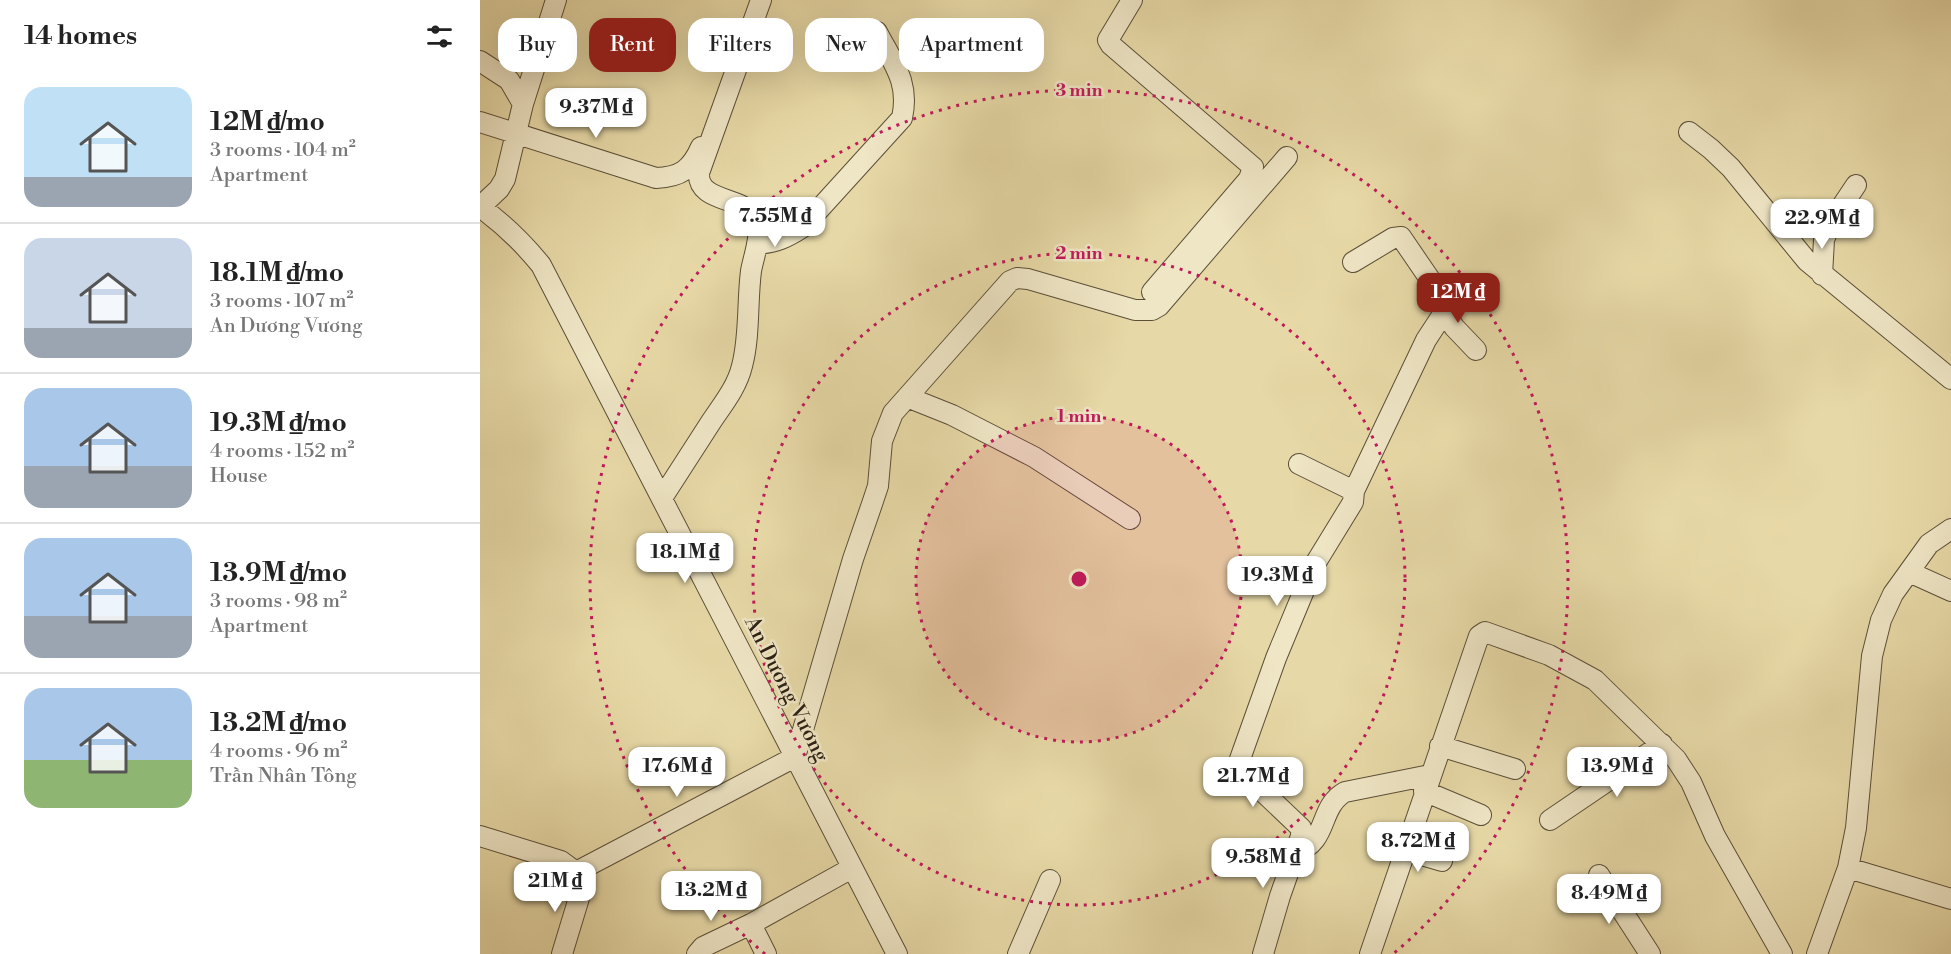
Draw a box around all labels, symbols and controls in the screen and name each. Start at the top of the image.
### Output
chip: Buy [498,18,577,72]
chip: Rent [589,18,676,72]
chip: Filters [688,18,793,72]
chip: New [805,18,887,72]
chip: Apartment [899,18,1044,72]
text: 14 homes [24,20,137,52]
icon: filters [423,20,456,53]
text: 3 min [1056,79,1102,102]
pin: 9.37M ₫ [541,88,651,139]
text: 9.37M ₫ [559,95,633,120]
text: 12M ₫/mo [210,106,325,138]
icon: home [72,111,144,183]
text: 3 rooms · 104 m² [210,138,356,163]
text: Apartment [210,163,308,188]
pin: 7.55M ₫ [720,197,830,248]
pin: 22.9M ₫ [1767,199,1877,250]
text: 7.55M ₫ [738,204,812,229]
text: 22.9M ₫ [1784,206,1860,231]
text: 2 min [1055,242,1103,265]
text: 18.1M ₫/mo [210,257,344,289]
icon: home [72,262,144,334]
pin: 12M ₫ [1416,273,1500,324]
text: 12M ₫ [1431,280,1485,305]
text: 3 rooms · 107 m² [210,289,354,314]
text: An Dương Vương [210,314,363,339]
text: 1 min [1057,405,1101,428]
text: 19.3M ₫/mo [210,407,347,439]
icon: home [72,412,144,484]
text: 4 rooms · 152 m² [210,439,354,464]
text: House [210,464,268,489]
pin: 18.1M ₫ [630,533,740,584]
text: 18.1M ₫ [650,540,720,565]
pin: 19.3M ₫ [1222,556,1332,607]
text: 13.9M ₫/mo [210,557,347,589]
icon: home [72,562,144,634]
text: 19.3M ₫ [1241,563,1313,588]
centre of rings [1069,569,1089,589]
text: 3 rooms · 98 m² [210,589,347,614]
street label: An Dương Vương [738,611,834,767]
text: Apartment [210,614,308,639]
text: 13.2M ₫/mo [210,707,347,739]
icon: home [72,712,144,784]
text: 4 rooms · 96 m² [210,739,348,764]
pin: 17.6M ₫ [622,747,732,798]
pin: 13.9M ₫ [1562,747,1672,798]
text: 17.6M ₫ [642,754,712,779]
text: 13.9M ₫ [1581,754,1653,779]
pin: 21.7M ₫ [1198,757,1308,808]
text: Trần Nhân Tông [210,764,357,789]
text: 21.7M ₫ [1217,764,1289,789]
pin: 8.72M ₫ [1363,822,1473,873]
text: 8.72M ₫ [1381,829,1455,854]
pin: 9.58M ₫ [1208,838,1318,889]
text: 9.58M ₫ [1225,845,1301,870]
pin: 21M ₫ [513,862,597,913]
text: 21M ₫ [528,869,582,894]
pin: 13.2M ₫ [656,871,766,922]
pin: 8.49M ₫ [1554,874,1664,925]
text: 13.2M ₫ [675,878,747,903]
text: 8.49M ₫ [1571,881,1647,906]

